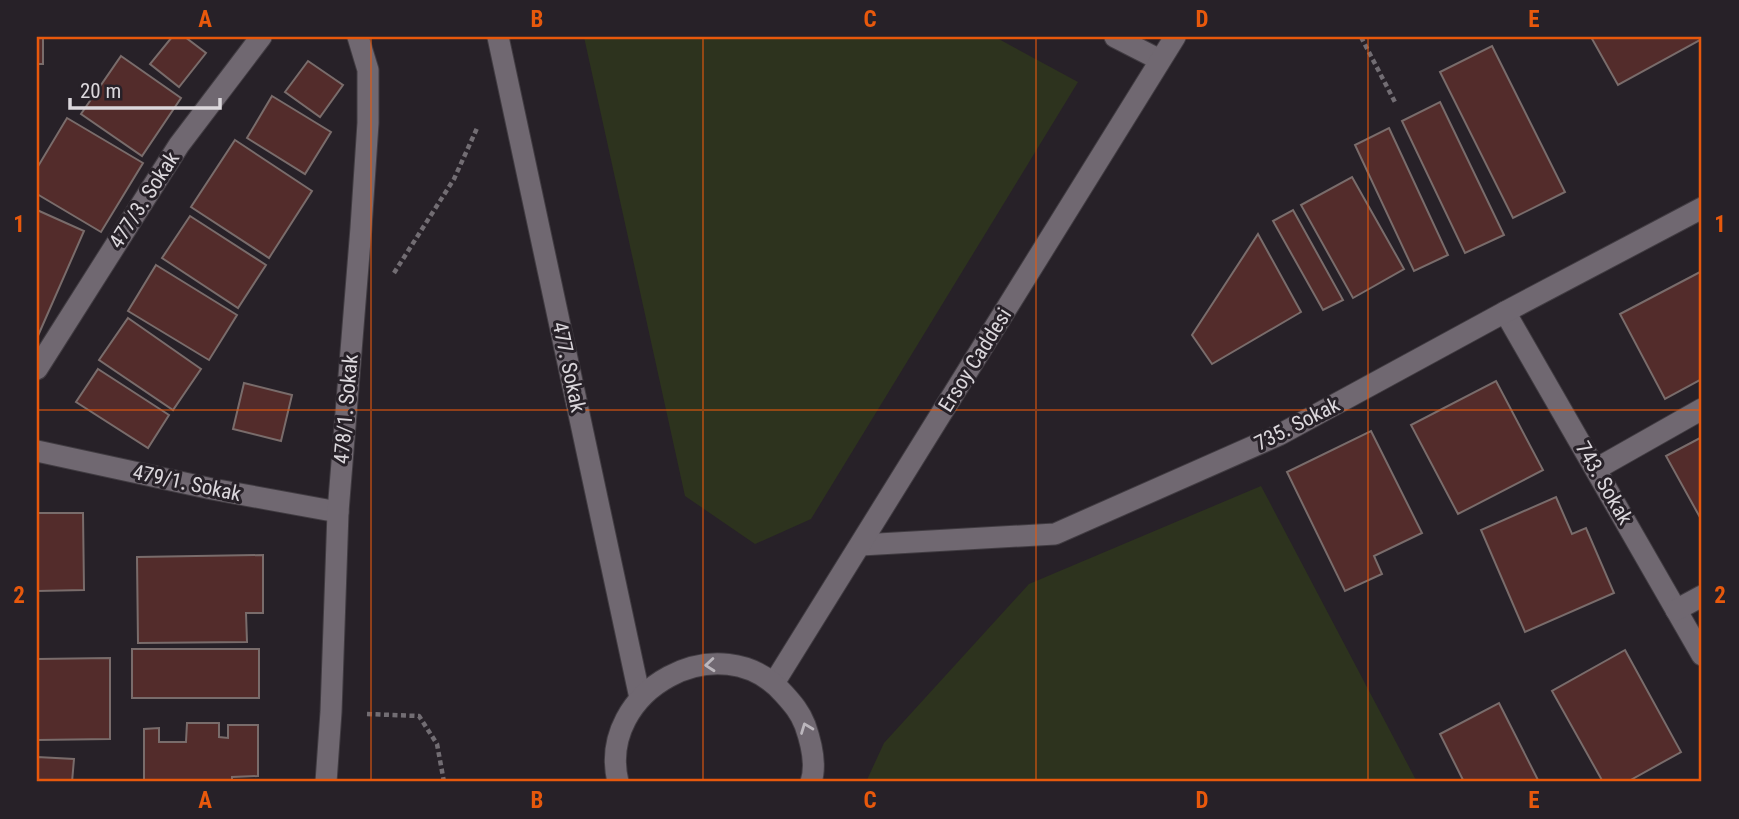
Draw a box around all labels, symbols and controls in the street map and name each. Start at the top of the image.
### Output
text: A [198,6,212,33]
text: B [531,6,543,33]
text: C [863,6,877,33]
text: D [1196,6,1209,33]
text: E [1528,6,1540,33]
scale bar [70,66,220,110]
text: 20 m [80,79,121,103]
street label: 477/3. Sokak [104,147,184,253]
text: 1 [13,211,25,238]
text: 1 [1714,211,1726,238]
street label: Ersoy Caddesi [934,304,1016,416]
street label: 477. Sokak [548,320,590,415]
street label: 478/1. Sokak [329,353,363,465]
street label: 735. Sokak [1251,392,1344,456]
street label: 743. Sokak [1571,437,1638,529]
street label: 479/1. Sokak [131,460,244,506]
text: 2 [13,582,25,609]
text: 2 [1714,582,1726,609]
one-way arrow [704,657,716,672]
one-way arrow [800,722,814,734]
text: A [198,787,212,814]
text: B [531,787,543,814]
text: C [863,787,877,814]
text: D [1196,787,1209,814]
text: E [1528,787,1540,814]

